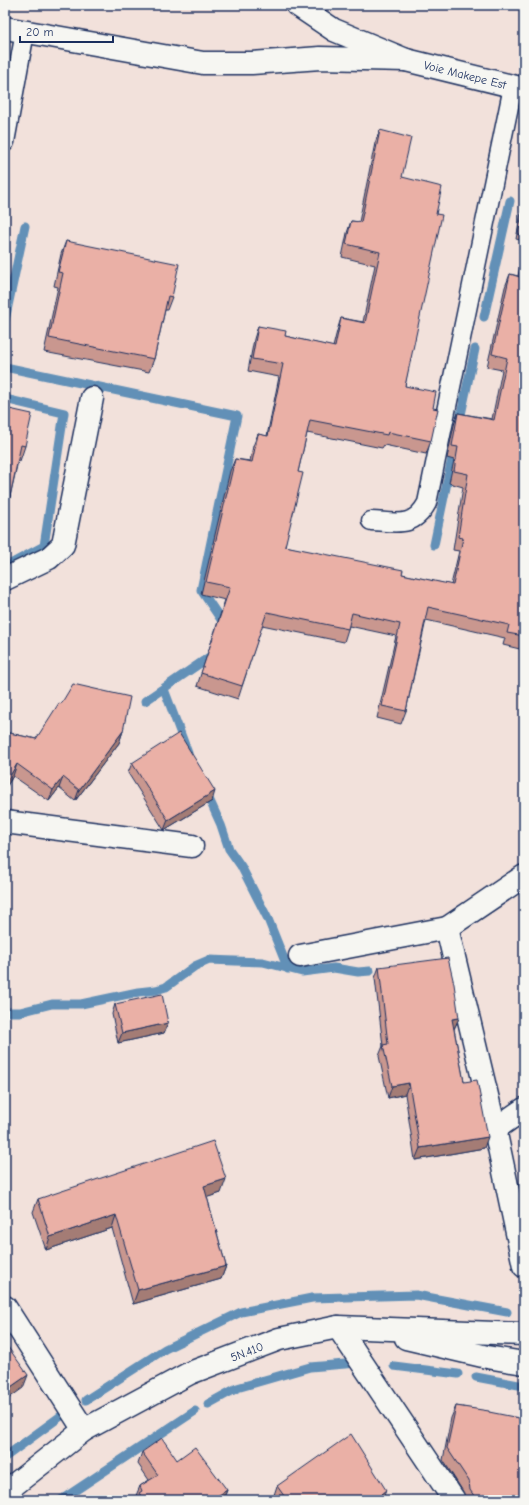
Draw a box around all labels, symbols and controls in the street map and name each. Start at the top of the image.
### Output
scale bar [20,18,113,44]
text: 20 m [26,25,54,39]
street label: Voie Makepe Est [422,58,508,92]
street label: 5N.410 [229,1339,265,1365]

